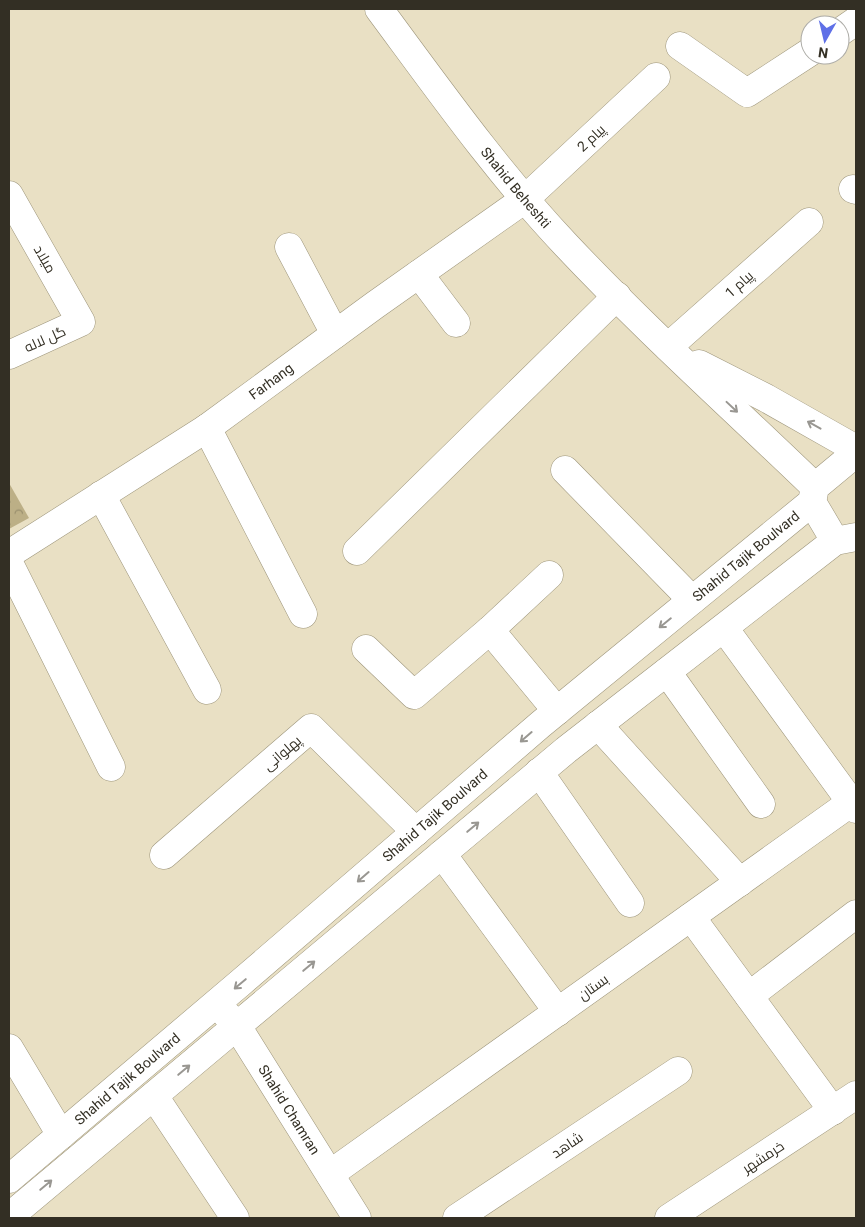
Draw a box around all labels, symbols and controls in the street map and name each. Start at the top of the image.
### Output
north arrow [800,15,850,65]
text: N [817,44,829,61]
street label: پیام 2 [574,121,610,156]
street label: Shahid Beheshti [478,144,554,231]
street label: میلاد [31,242,59,276]
street label: پیام 1 [722,267,758,302]
street label: گل لاله [22,323,68,355]
street label: Farhang [246,360,296,403]
one-way arrow [726,401,739,413]
one-way arrow [806,420,821,430]
street label: Shahid Tajik Boulvard [689,508,803,604]
one-way arrow [659,617,672,628]
one-way arrow [519,731,532,743]
street label: پهلوانی [260,732,306,775]
street label: Shahid Tajik Boulvard [379,766,491,865]
one-way arrow [467,822,480,833]
one-way arrow [357,872,370,883]
one-way arrow [302,960,315,971]
street label: بستان [575,971,611,1003]
one-way arrow [234,978,247,989]
street label: Shahid Tajik Boulvard [71,1030,183,1128]
street label: Shahid Chamran [255,1062,323,1158]
one-way arrow [178,1064,191,1076]
street label: شاهد [548,1129,586,1161]
street label: خرمشهر [738,1138,787,1177]
one-way arrow [39,1180,52,1191]

